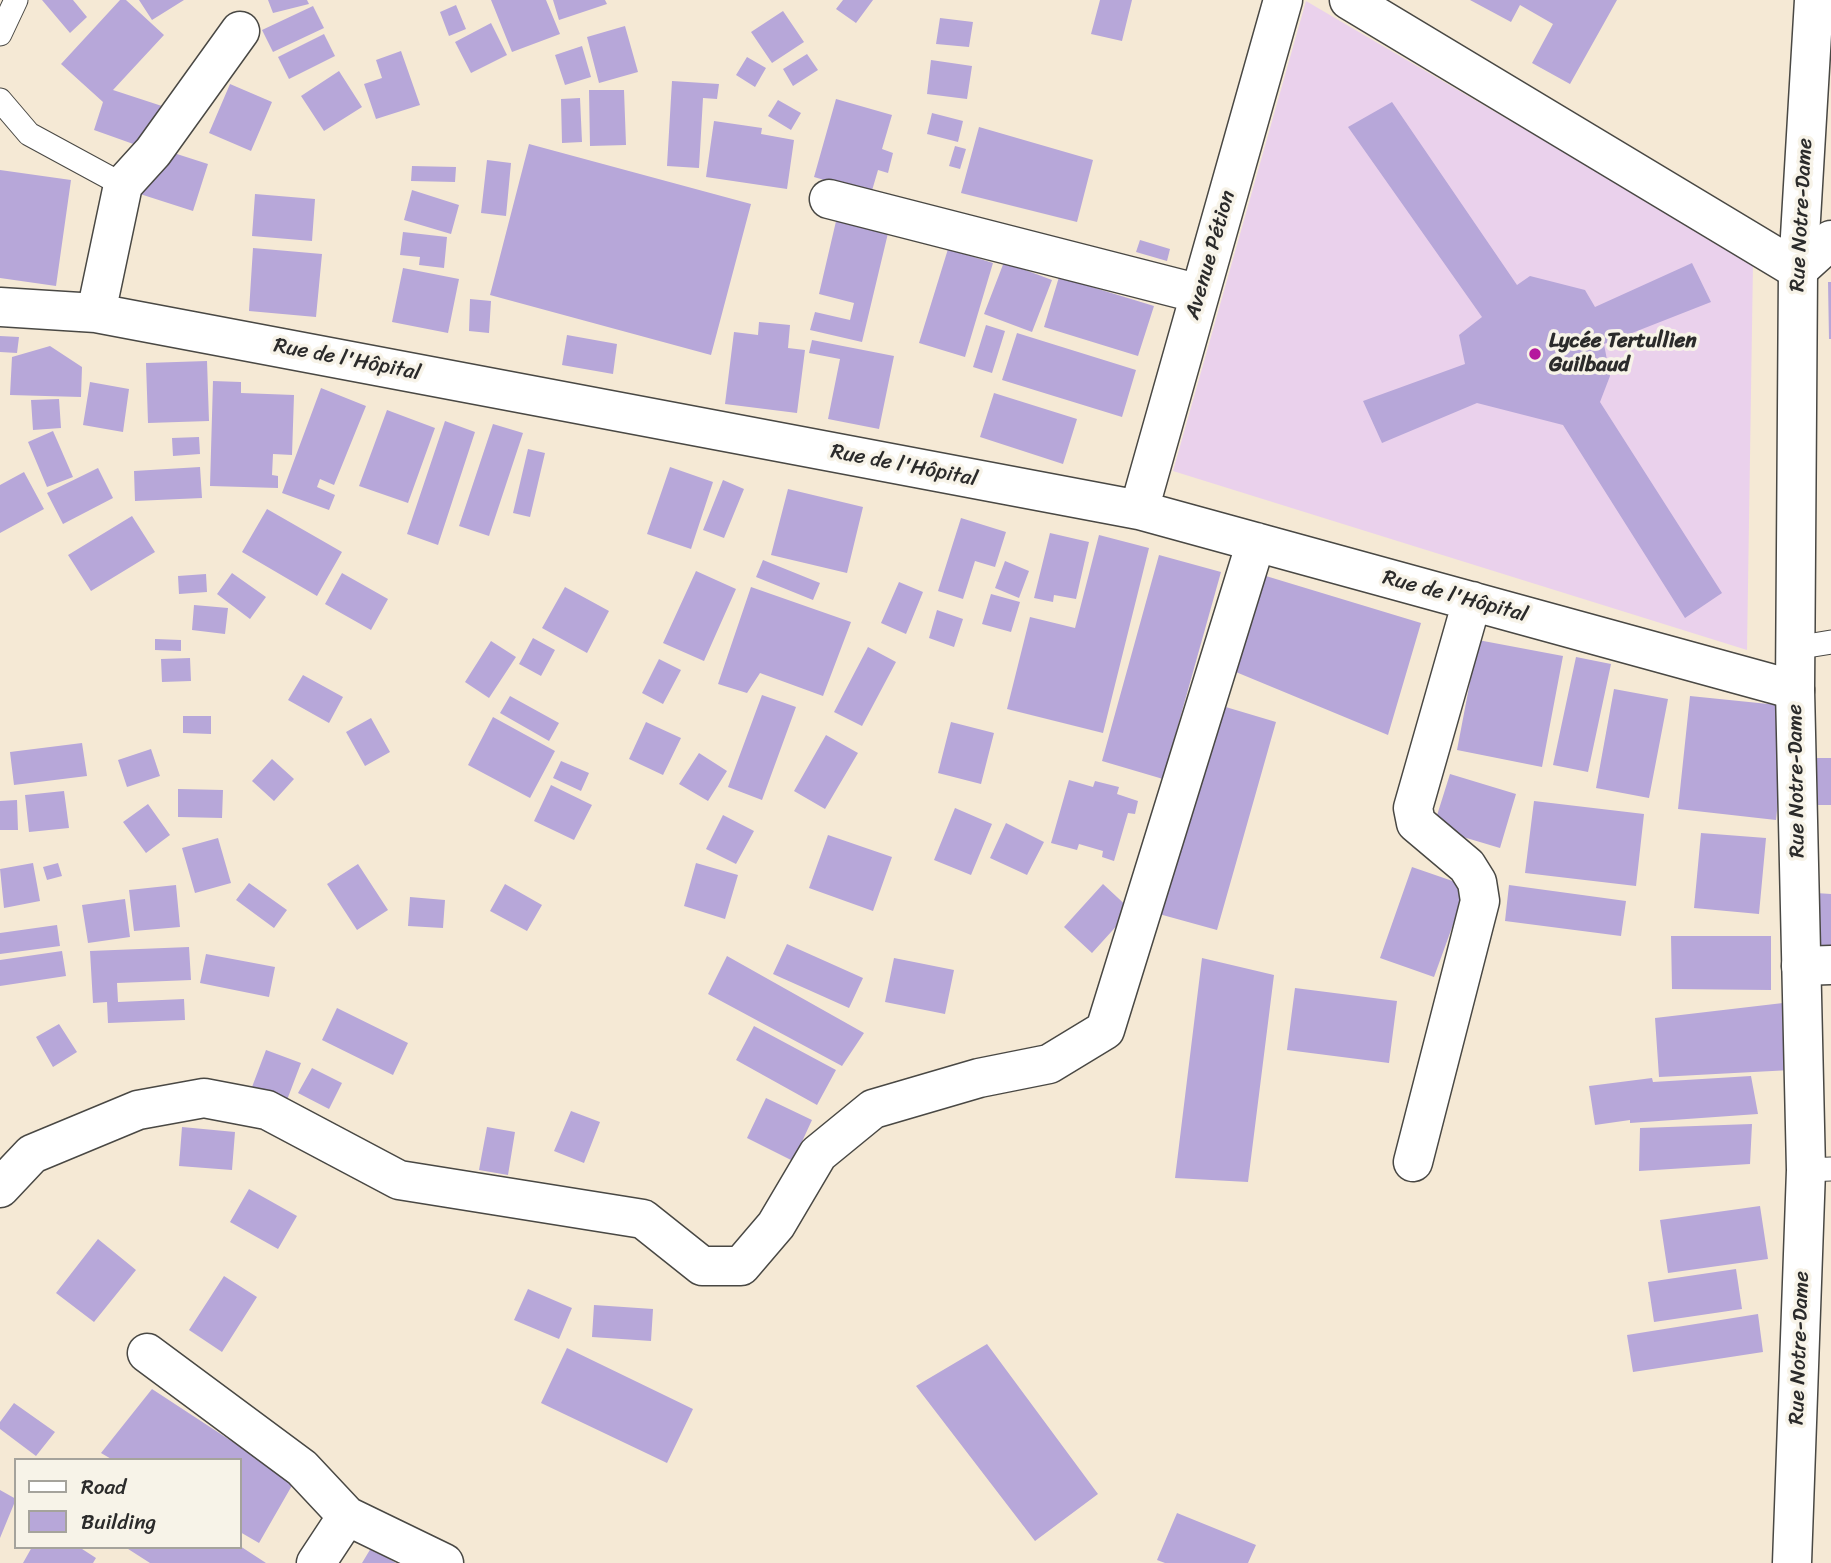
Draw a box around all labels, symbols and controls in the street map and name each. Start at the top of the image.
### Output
street label: Rue Notre-Dame [1785,138,1819,292]
street label: Avenue Pétion [1181,188,1241,322]
place label: Lycée Tertullien Guilbaud [1549,329,1697,379]
street label: Rue de l'Hôpital [272,333,422,387]
marker: Lycée Tertullien Guilbaud [1527,346,1543,362]
street label: Rue de l'Hôpital [829,439,979,493]
street label: Rue de l'Hôpital [1380,566,1530,628]
street label: Rue Notre-Dame [1783,704,1811,858]
street label: Rue Notre-Dame [1785,1271,1815,1425]
legend [14,1458,242,1549]
text: Road [81,1468,126,1506]
text: Building [81,1503,156,1541]

